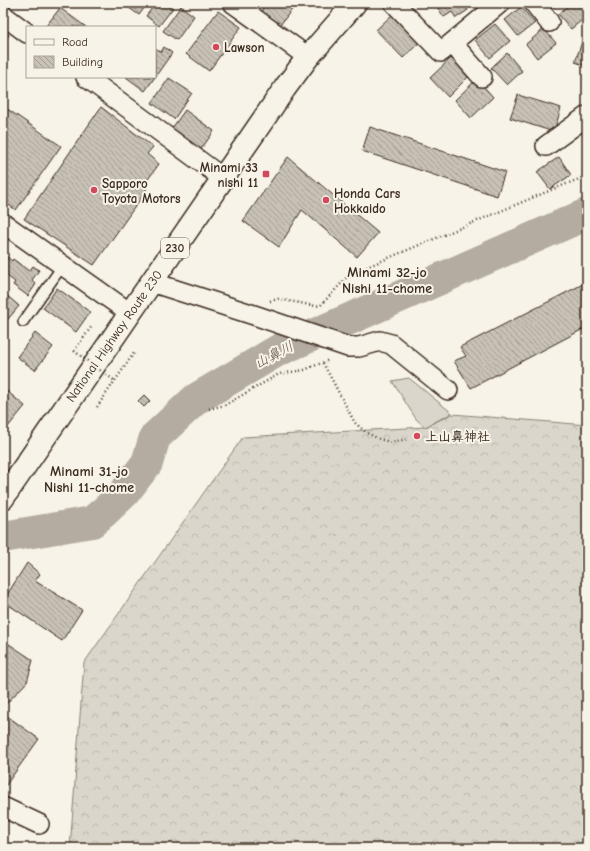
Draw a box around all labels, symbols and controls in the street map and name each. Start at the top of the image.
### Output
legend [26,26,156,78]
text: Road [62,35,88,49]
place label: Lawson [224,40,265,55]
marker: Lawson [211,42,221,52]
text: Building [62,55,103,69]
place label: Minami 33 nishi 11 [200,160,258,190]
marker: Minami 33 nishi 11 [261,169,271,179]
place label: Sapporo Toyota Motors [102,176,181,206]
marker: Sapporo Toyota Motors [89,185,99,195]
place label: Honda Cars Hokkaido [334,186,401,216]
marker: Honda Cars Hokkaido [321,195,331,205]
road number: 230 [161,238,189,258]
district label: Minami 32-jo Nishi 11-chome [342,264,432,297]
street label: National Highway Route 230 [63,267,165,405]
water label: 山鼻川 [251,338,297,372]
place label: 上山鼻神社 [425,429,490,444]
marker: 上山鼻神社 [412,431,422,441]
district label: Minami 31-jo Nishi 11-chome [44,463,134,496]

